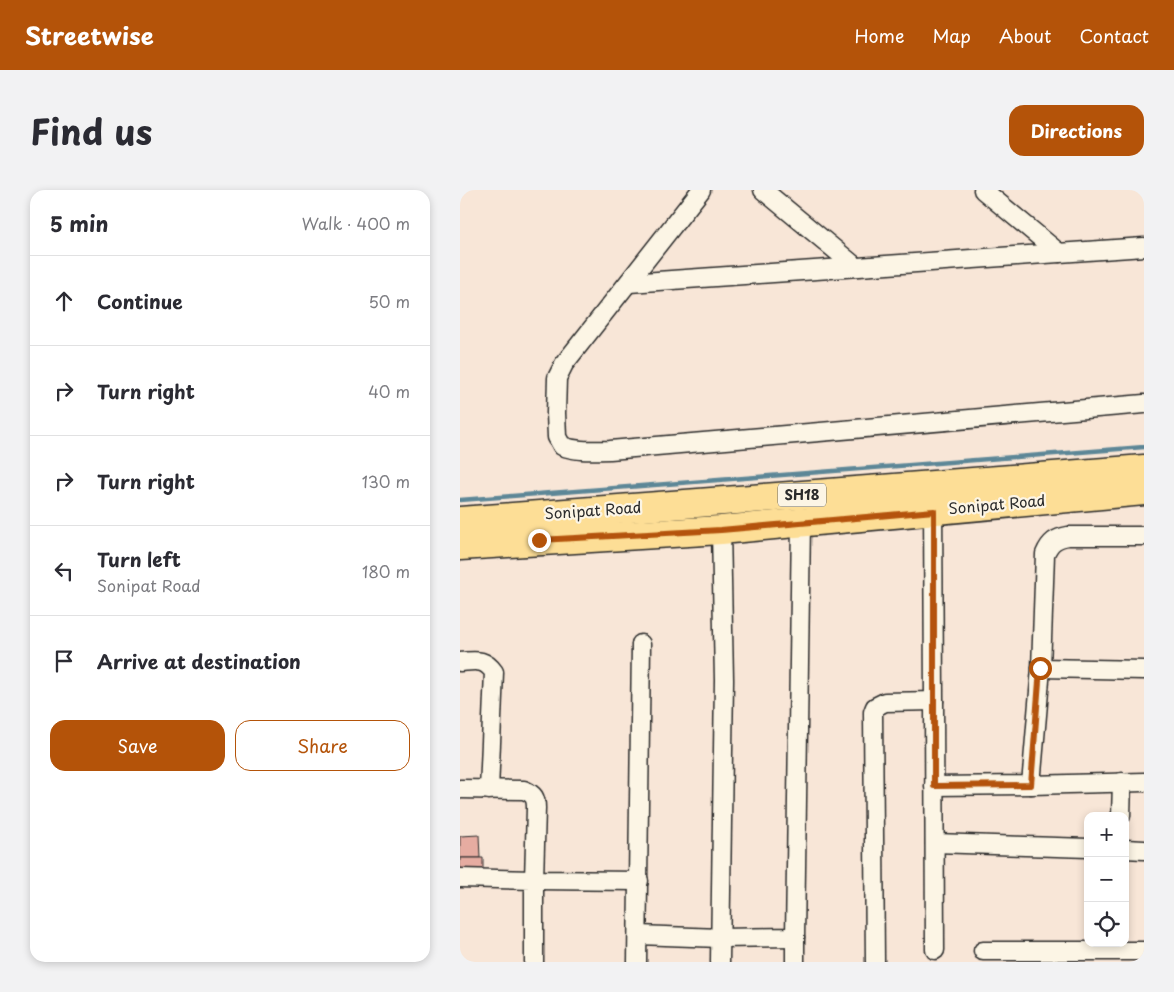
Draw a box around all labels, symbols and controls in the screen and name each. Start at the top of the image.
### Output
text: Streetwise [25,17,154,53]
text: Home [854,22,904,49]
text: Map [932,22,971,49]
text: About [999,22,1051,49]
text: Contact [1079,22,1149,49]
text: Find us [30,104,152,157]
button: Directions [1009,105,1144,156]
text: 5 min [50,207,108,239]
text: Walk · 400 m [302,211,410,235]
icon: ahead [50,287,78,315]
text: Continue [97,287,183,315]
text: 50 m [369,289,410,313]
icon: right [50,377,78,405]
text: Turn right [97,377,195,405]
text: 40 m [368,379,410,403]
icon: right [50,467,78,495]
text: Turn right [97,467,195,495]
text: 130 m [362,469,410,493]
road number: SH18 [778,484,826,506]
street label: Sonipat Road [948,488,1046,519]
street label: Sonipat Road [544,495,642,524]
route end [528,529,551,552]
text: Turn left [97,545,181,573]
icon: left [50,557,78,585]
text: 180 m [362,559,410,583]
text: Sonipat Road [97,573,201,597]
icon: arrive [50,647,78,675]
text: Arrive at destination [97,647,301,675]
route start [1029,657,1052,680]
button: Save [50,720,225,771]
button: Share [235,720,410,771]
map controls [1084,812,1129,947]
button: + [1084,812,1129,857]
button: − [1084,857,1129,902]
button: locate [1084,902,1129,947]

